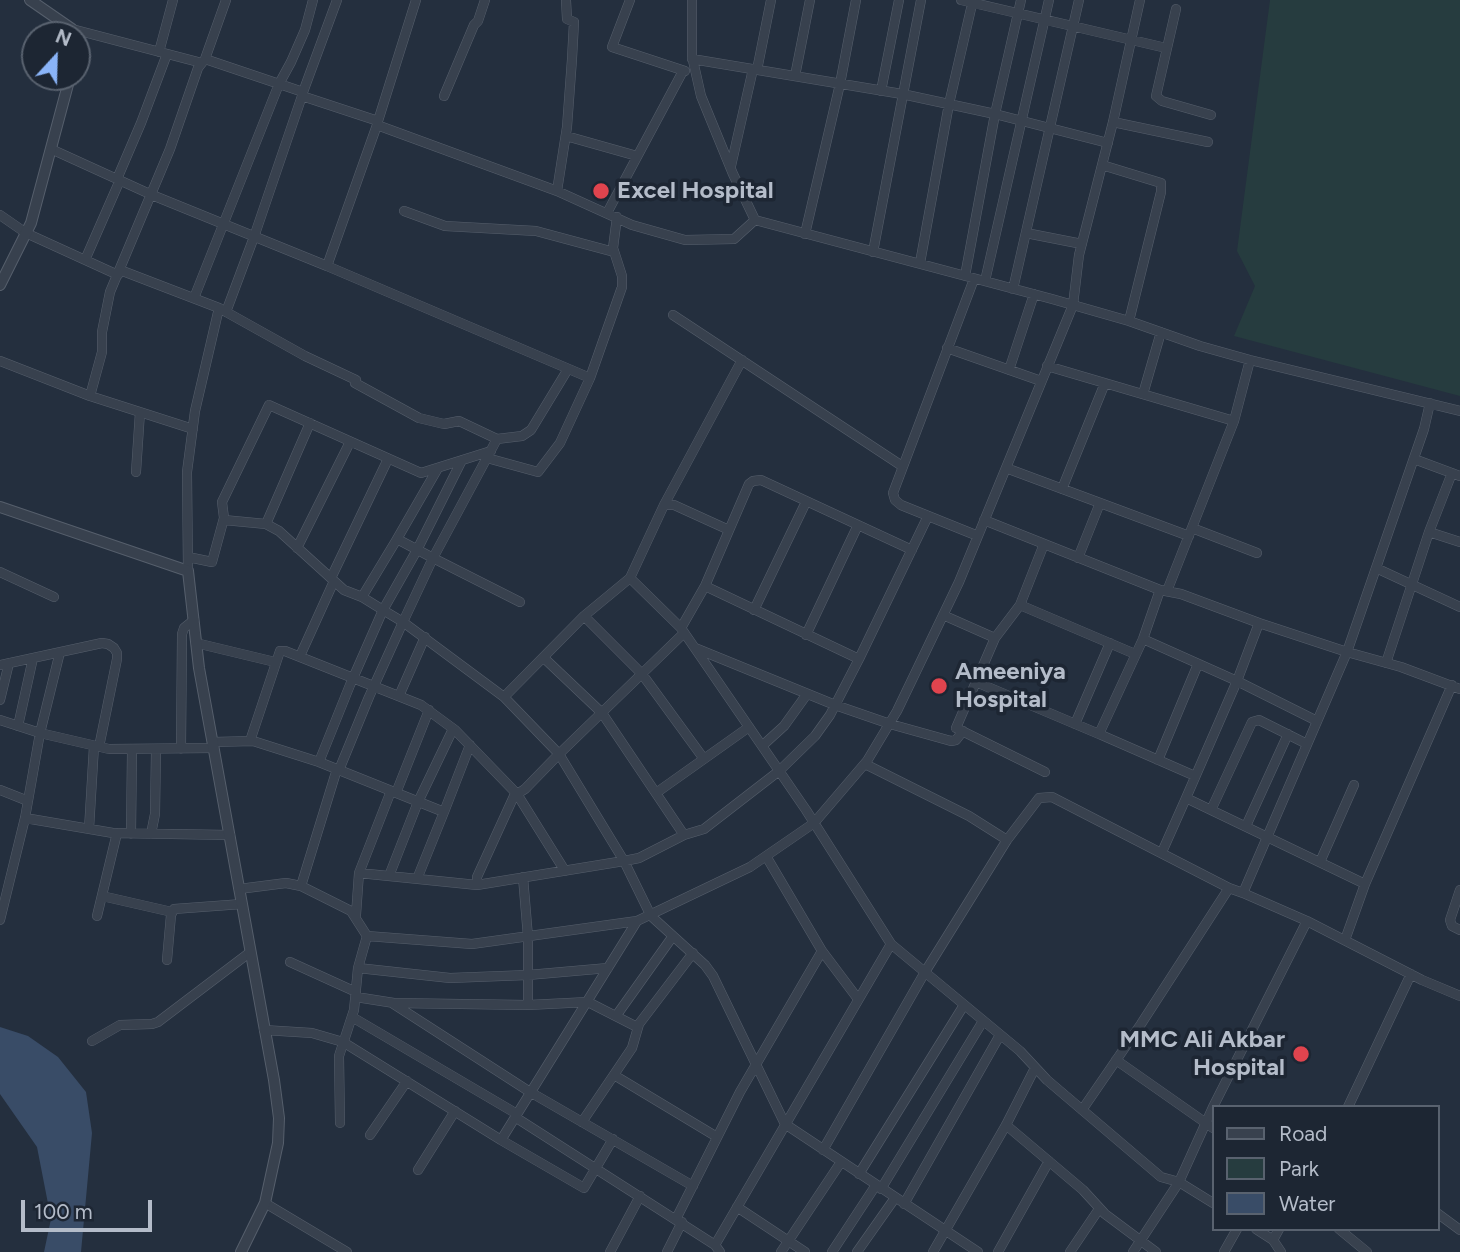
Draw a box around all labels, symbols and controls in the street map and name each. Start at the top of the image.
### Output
north arrow [21,21,91,91]
text: N [52,25,74,51]
place label: Excel Hospital [617,177,774,205]
marker: Excel Hospital [591,181,611,201]
place label: Ameeniya Hospital [955,658,1066,714]
marker: Ameeniya Hospital [929,676,949,696]
place label: MMC Ali Akbar Hospital [1119,1026,1285,1082]
marker: MMC Ali Akbar Hospital [1291,1044,1311,1064]
legend [1212,1105,1439,1231]
text: Road [1279,1121,1327,1146]
text: Park [1279,1156,1319,1181]
scale bar [24,1186,156,1230]
text: Water [1279,1191,1335,1216]
text: 100 m [34,1199,93,1224]

